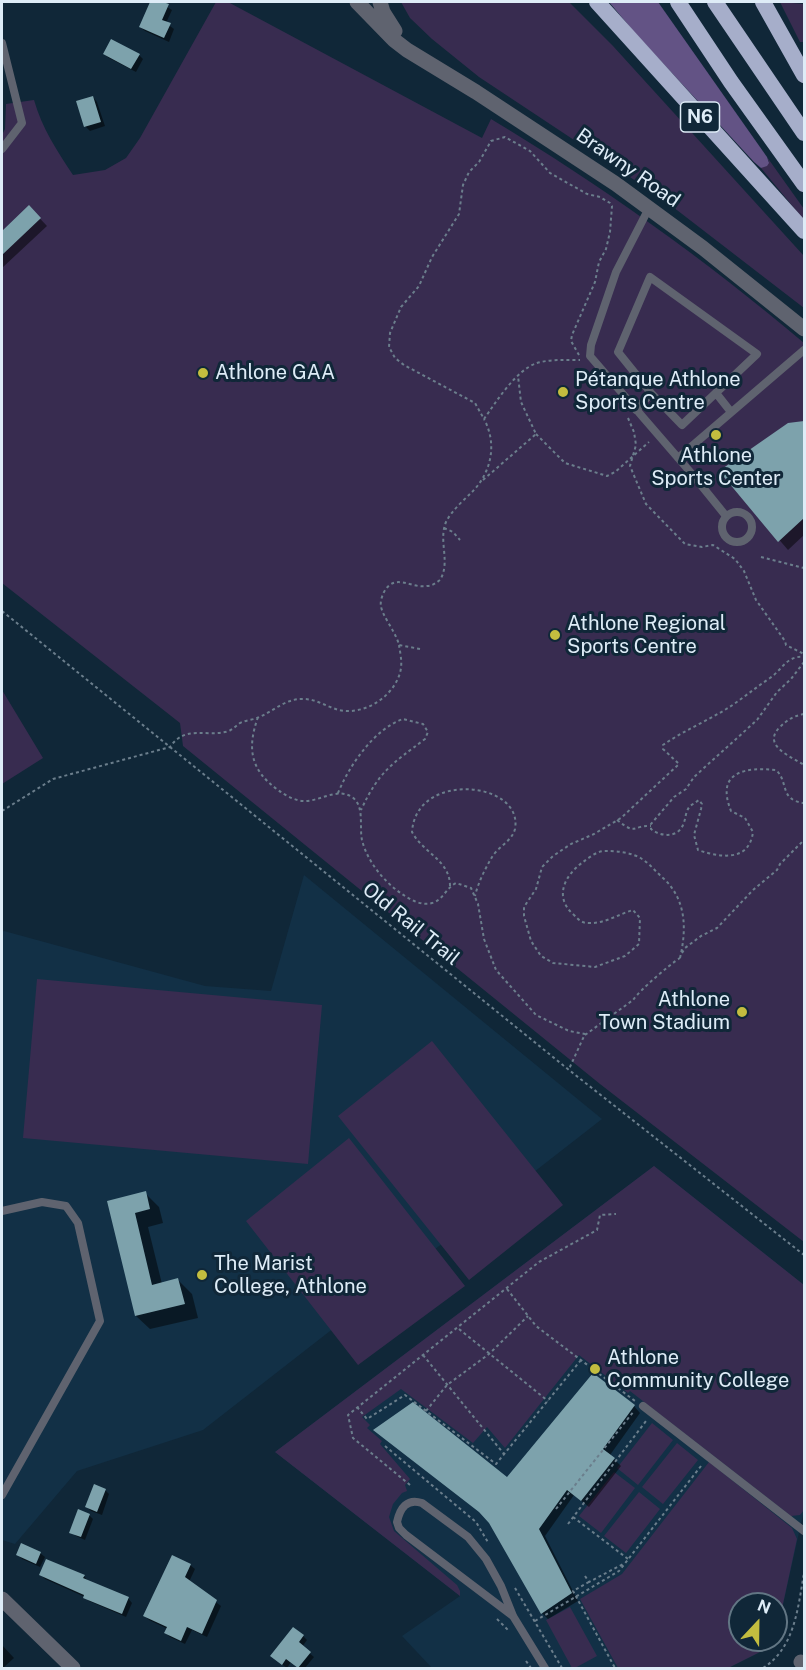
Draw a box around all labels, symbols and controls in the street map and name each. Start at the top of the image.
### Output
road number: N6 [680,102,720,132]
street label: Brawny Road [571,123,685,213]
place label: Athlone GAA [215,361,335,385]
marker: Athlone GAA [196,366,210,380]
place label: Pétanque Athlone Sports Centre [575,368,741,415]
marker: Pétanque Athlone Sports Centre [556,385,570,399]
marker: Athlone Sports Center [709,428,723,442]
place label: Athlone Sports Center [651,444,781,491]
place label: Athlone Regional Sports Centre [567,612,726,659]
marker: Athlone Regional Sports Centre [548,628,562,642]
street label: Old Rail Trail [358,877,464,971]
place label: Athlone Town Stadium [599,988,730,1035]
marker: Athlone Town Stadium [735,1005,749,1019]
place label: The Marist College, Athlone [214,1252,367,1299]
marker: The Marist College, Athlone [195,1268,209,1282]
place label: Athlone Community College [607,1346,789,1393]
marker: Athlone Community College [588,1362,602,1376]
north arrow [728,1592,788,1652]
text: N [755,1596,774,1618]

